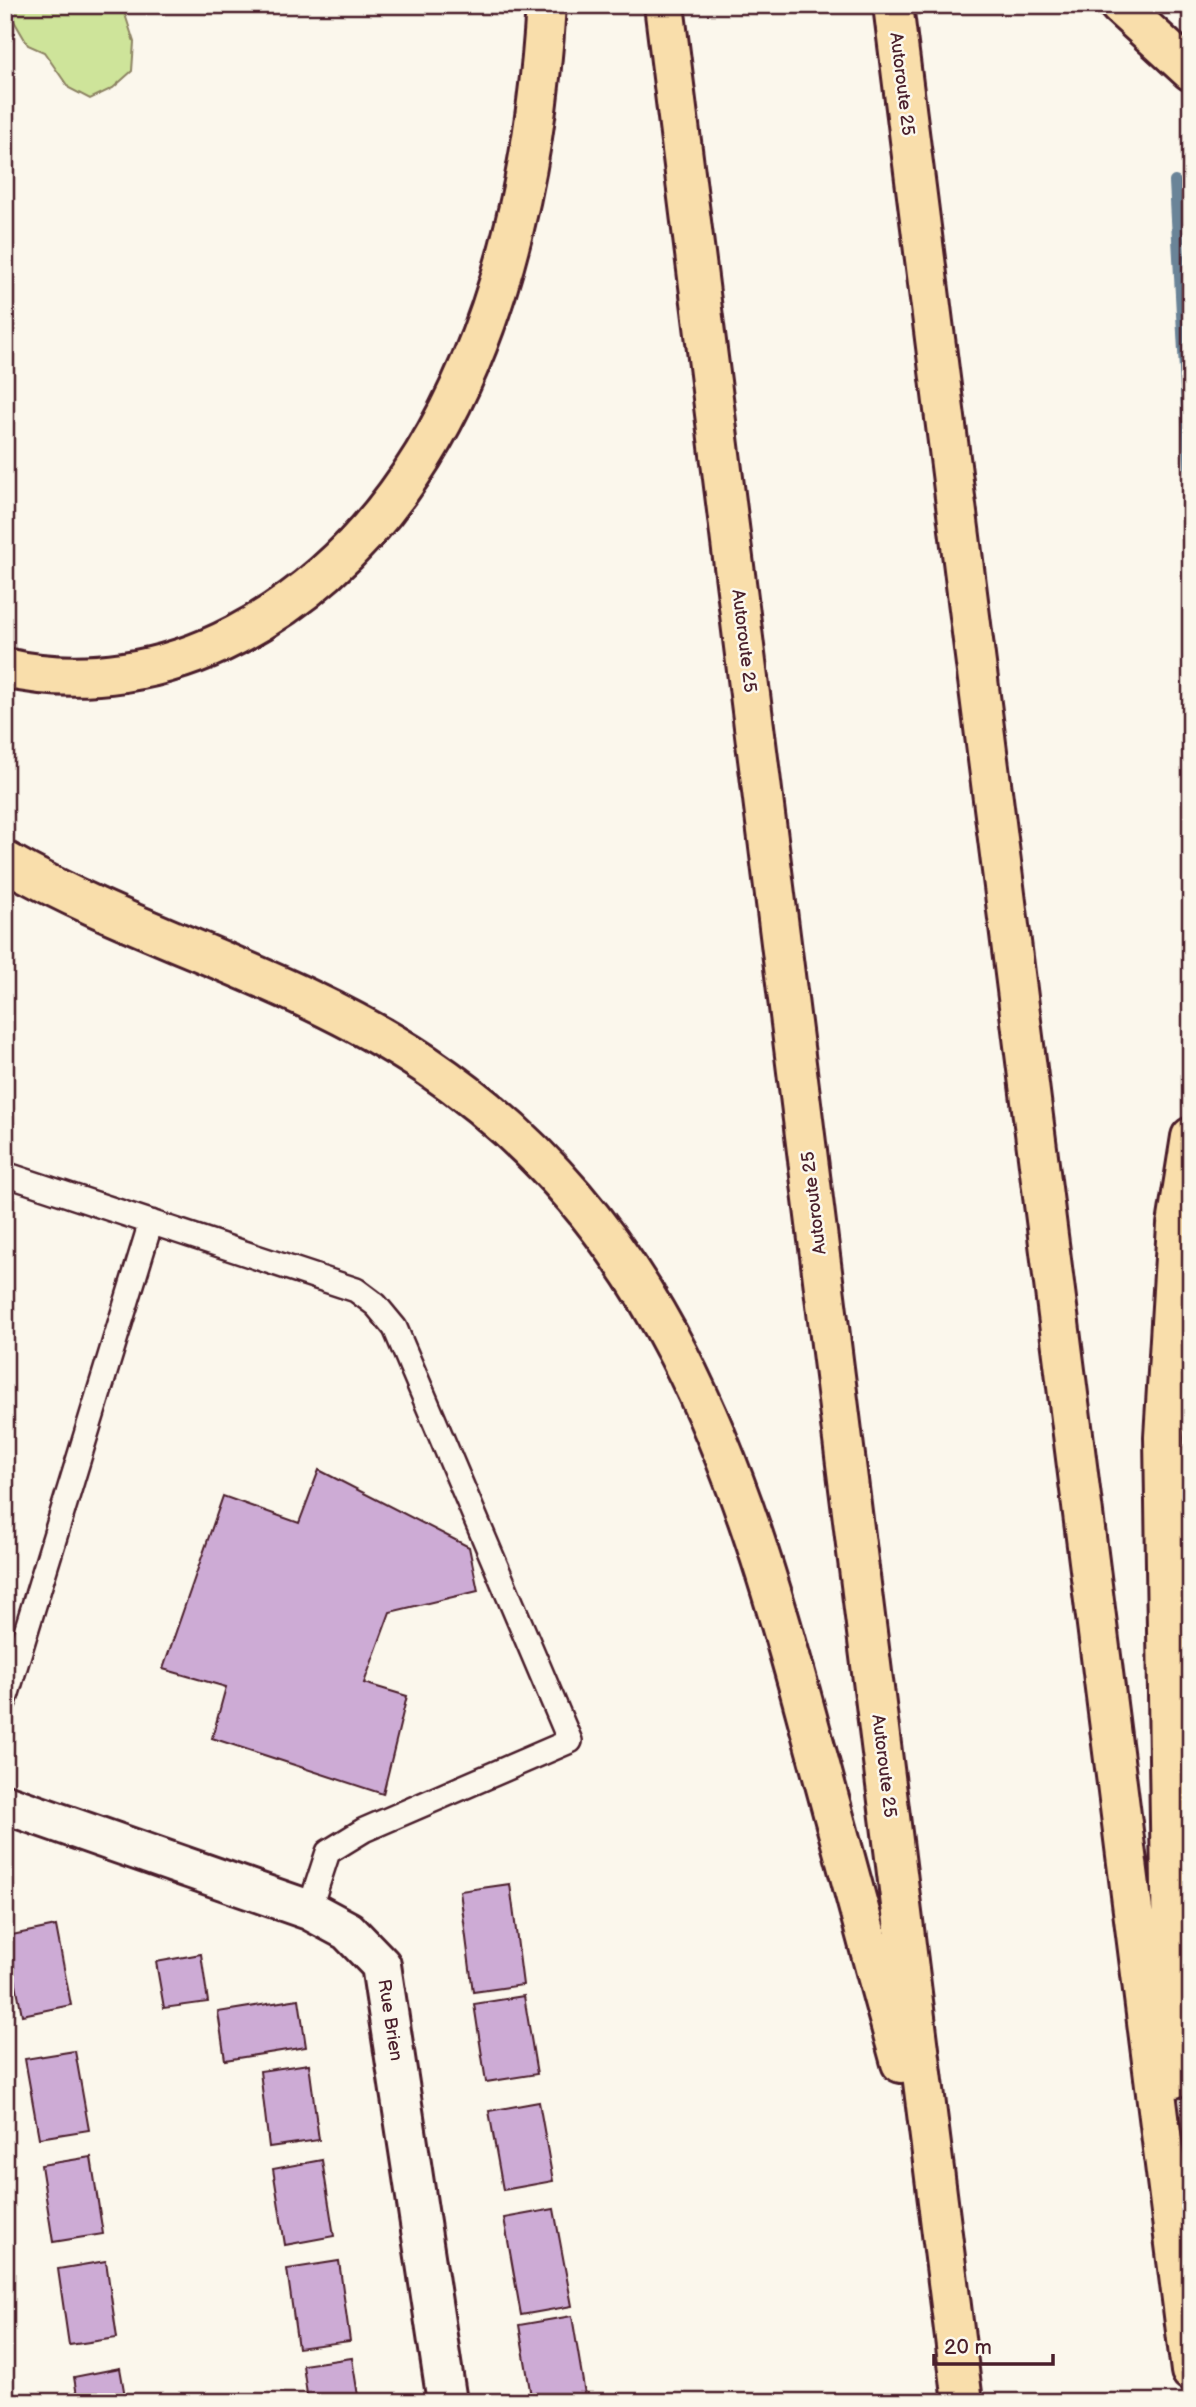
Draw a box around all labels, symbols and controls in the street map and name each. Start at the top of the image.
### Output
street label: Autoroute 25 [885,31,919,137]
street label: Autoroute 25 [727,588,761,694]
street label: Autoroute 25 [797,1150,831,1256]
street label: Autoroute 25 [867,1713,901,1819]
street label: Rue Brien [373,1978,407,2062]
scale bar [934,2323,1052,2367]
text: 20 m [944,2335,992,2360]

